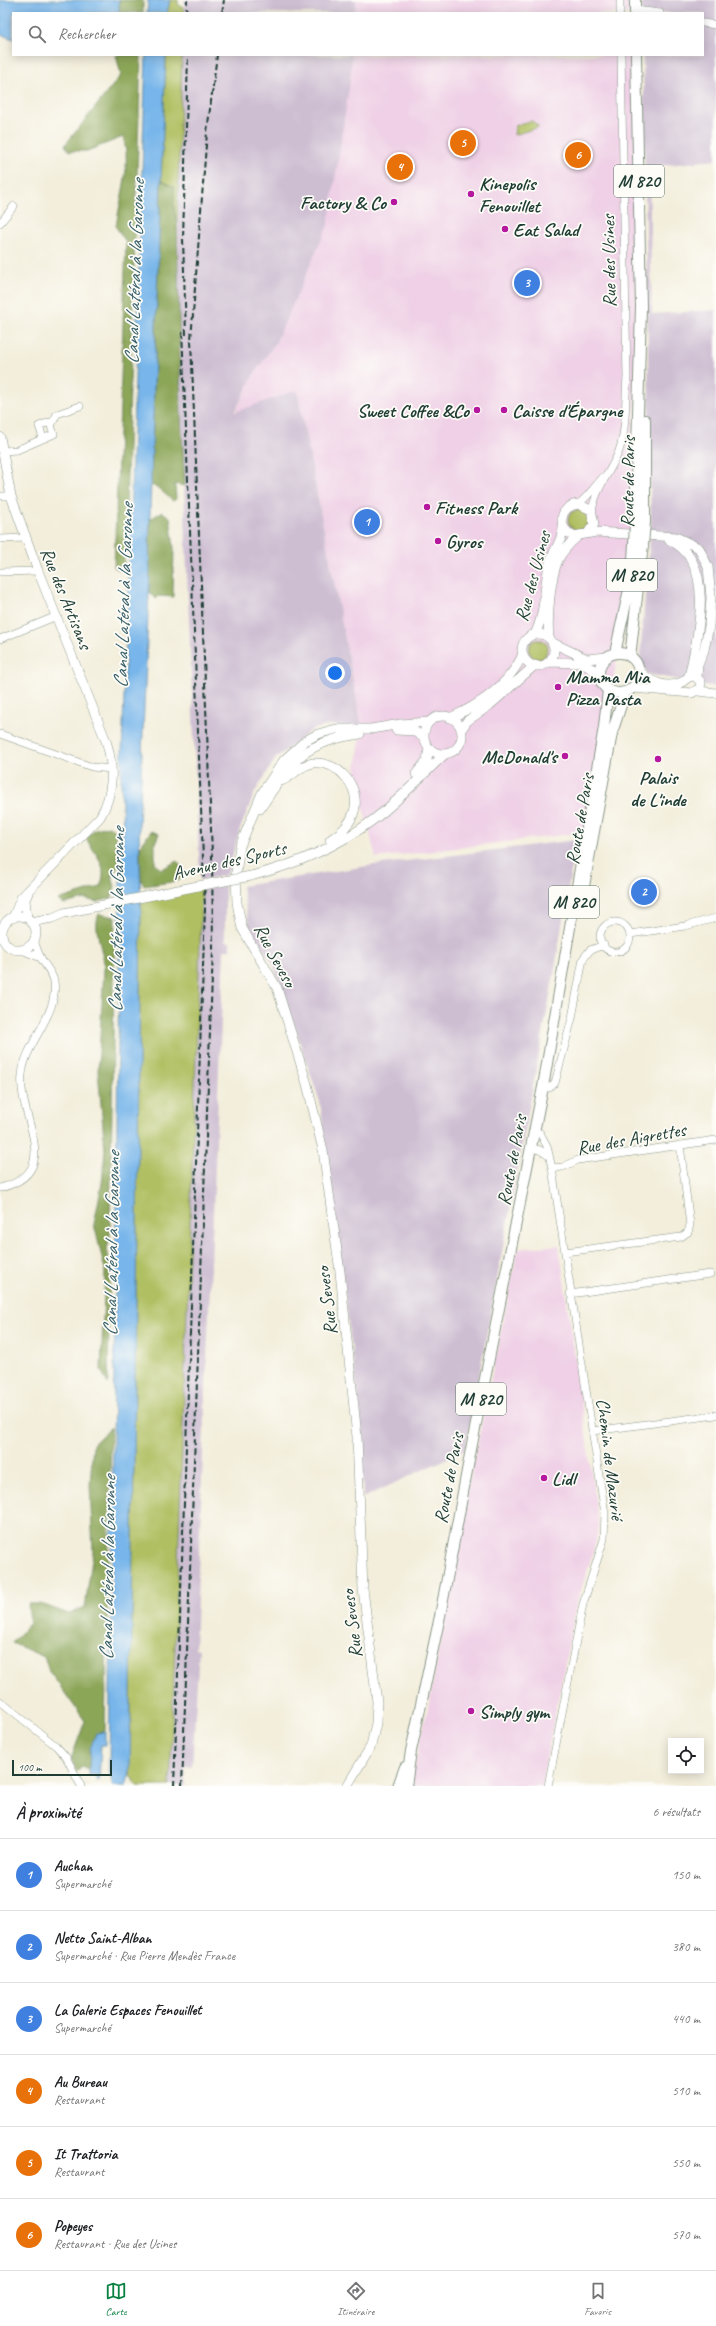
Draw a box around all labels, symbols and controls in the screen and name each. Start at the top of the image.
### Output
search box [12,12,704,56]
icon: search [26,23,48,45]
text: Rechercher [58,25,116,44]
pin: 5 [450,128,476,158]
pin: 6 [565,140,591,170]
pin: 4 [387,152,413,182]
road number: M 820 [614,165,664,197]
place label: Kinepolis Fenouillet [479,172,541,218]
water label: Canal Latéral à la Garonne [119,176,150,365]
marker: Kinepolis Fenouillet [466,189,476,199]
place label: Factory & Co [300,191,387,215]
marker: Factory & Co [389,197,399,207]
street label: Rue des Usines [596,213,622,307]
place label: Eat Salad [513,218,582,242]
marker: Eat Salad [500,224,510,234]
pin: 3 [514,268,540,298]
place label: Sweet Coffee &Co [357,399,470,423]
place label: Caisse d'Épargne [512,399,624,423]
marker: Sweet Coffee &Co [472,405,482,415]
marker: Caisse d'Épargne [499,405,509,415]
street label: Route de Paris [615,434,641,528]
place label: Fitness Park [435,496,519,520]
water label: Canal Latéral à la Garonne [108,500,139,689]
marker: Fitness Park [422,502,432,512]
pin: 1 [354,507,380,537]
street label: Rue des Usines [509,527,557,624]
place label: Gyros [446,530,485,554]
marker: Gyros [433,536,443,546]
street label: Rue des Artisans [35,544,98,655]
road number: M 820 [607,559,657,591]
your location [325,663,345,683]
place label: Mamma Mia Pizza Pasta [566,665,651,711]
marker: Mamma Mia Pizza Pasta [553,682,563,692]
place label: McDonald's [482,745,559,769]
marker: McDonald's [560,751,570,761]
marker: Palais de L'inde [653,754,663,764]
place label: Palais de L'inde [630,766,687,812]
street label: Route de Paris [560,770,600,866]
water label: Canal Latéral à la Garonne [102,824,131,1012]
street label: Avenue des Sports [170,836,290,886]
pin: 2 [631,877,657,907]
road number: M 820 [549,886,599,918]
street label: Rue Seveso [248,920,303,993]
street label: Route de Paris [491,1111,533,1207]
street label: Rue des Aigrettes [575,1117,690,1160]
water label: Canal Latéral à la Garonne [97,1148,126,1336]
street label: Rue Seveso [311,1263,343,1336]
road number: M 820 [456,1383,506,1415]
street label: Chemin de Mazurié [591,1397,630,1524]
street label: Route de Paris [428,1429,470,1525]
place label: Lidl [552,1467,579,1491]
water label: Canal Latéral à la Garonne [93,1472,122,1660]
marker: Lidl [539,1473,549,1483]
street label: Rue Seveso [336,1586,368,1659]
place label: Simply gym [479,1700,551,1724]
marker: Simply gym [466,1706,476,1716]
map controls [668,1738,704,1774]
button: locate [668,1738,704,1774]
scale bar [12,1758,112,1777]
text: 100 m [18,1760,42,1774]
text: À proximité [16,1802,81,1823]
text: 6 résultats [652,1804,700,1820]
text: Auchan [54,1857,93,1876]
text: 1 [26,1867,32,1883]
text: 150 m [672,1867,700,1883]
text: Supermarché [54,1876,111,1892]
text: Netto Saint-Alban [54,1929,151,1948]
text: 2 [26,1939,32,1955]
text: 380 m [672,1939,700,1955]
text: Supermarché · Rue Pierre Mendès France [54,1948,235,1964]
text: La Galerie Espaces Fenouillet [54,2001,201,2020]
text: 3 [26,2011,32,2027]
text: 440 m [672,2011,700,2027]
text: Supermarché [54,2020,111,2036]
text: Au Bureau [54,2073,107,2092]
text: 4 [26,2083,32,2099]
text: 510 m [672,2083,700,2099]
text: Restaurant [54,2092,104,2108]
text: It Trattoria [54,2145,117,2164]
text: 5 [26,2155,32,2171]
text: 550 m [672,2155,700,2171]
text: Restaurant [54,2164,104,2180]
text: Popeyes [54,2217,92,2236]
text: 6 [26,2227,32,2243]
text: 570 m [672,2227,700,2243]
text: Restaurant · Rue des Usines [54,2236,176,2252]
tab: Carte [105,2280,127,2318]
tab: Itinéraire [337,2280,374,2318]
tab: Favoris [584,2280,611,2318]

